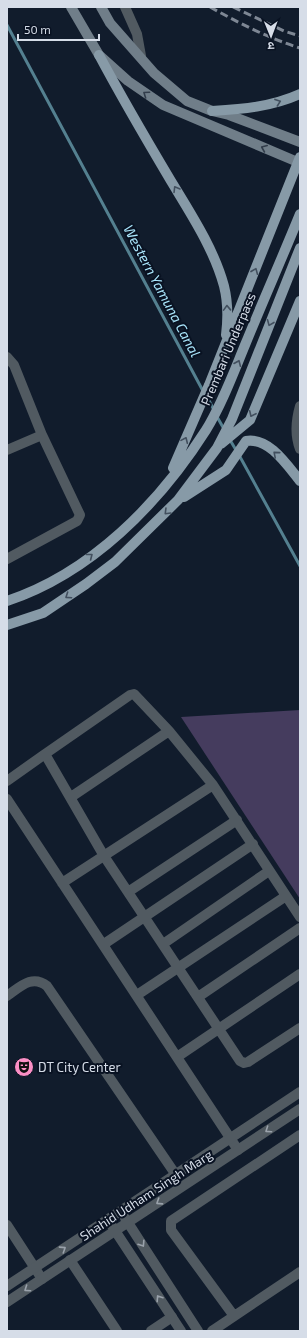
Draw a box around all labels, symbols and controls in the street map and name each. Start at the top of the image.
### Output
scale bar [18,16,99,42]
north arrow [251,16,291,56]
text: 50 m [24,22,51,36]
text: उ [267,40,275,53]
one-way arrow [143,91,150,99]
one-way arrow [275,99,282,107]
one-way arrow [261,145,268,153]
one-way arrow [173,186,181,193]
water label: Western Yamuna Canal [120,222,205,360]
one-way arrow [250,267,258,275]
street label: Prembari Underpass [197,290,259,408]
one-way arrow [222,305,231,311]
one-way arrow [267,319,275,326]
one-way arrow [233,359,241,366]
one-way arrow [249,410,257,417]
one-way arrow [180,437,188,445]
one-way arrow [274,452,281,459]
one-way arrow [164,507,172,515]
one-way arrow [86,554,93,561]
one-way arrow [65,591,72,599]
theatre icon: DT City Center [13,1056,35,1078]
place label: DT City Center [38,1059,121,1075]
one-way arrow [265,1125,272,1132]
street label: Shahid Udham Singh Marg [77,1146,215,1244]
one-way arrow [156,1197,163,1205]
one-way arrow [137,1240,145,1247]
one-way arrow [59,1246,66,1254]
one-way arrow [24,1284,31,1292]
one-way arrow [157,1296,164,1303]

